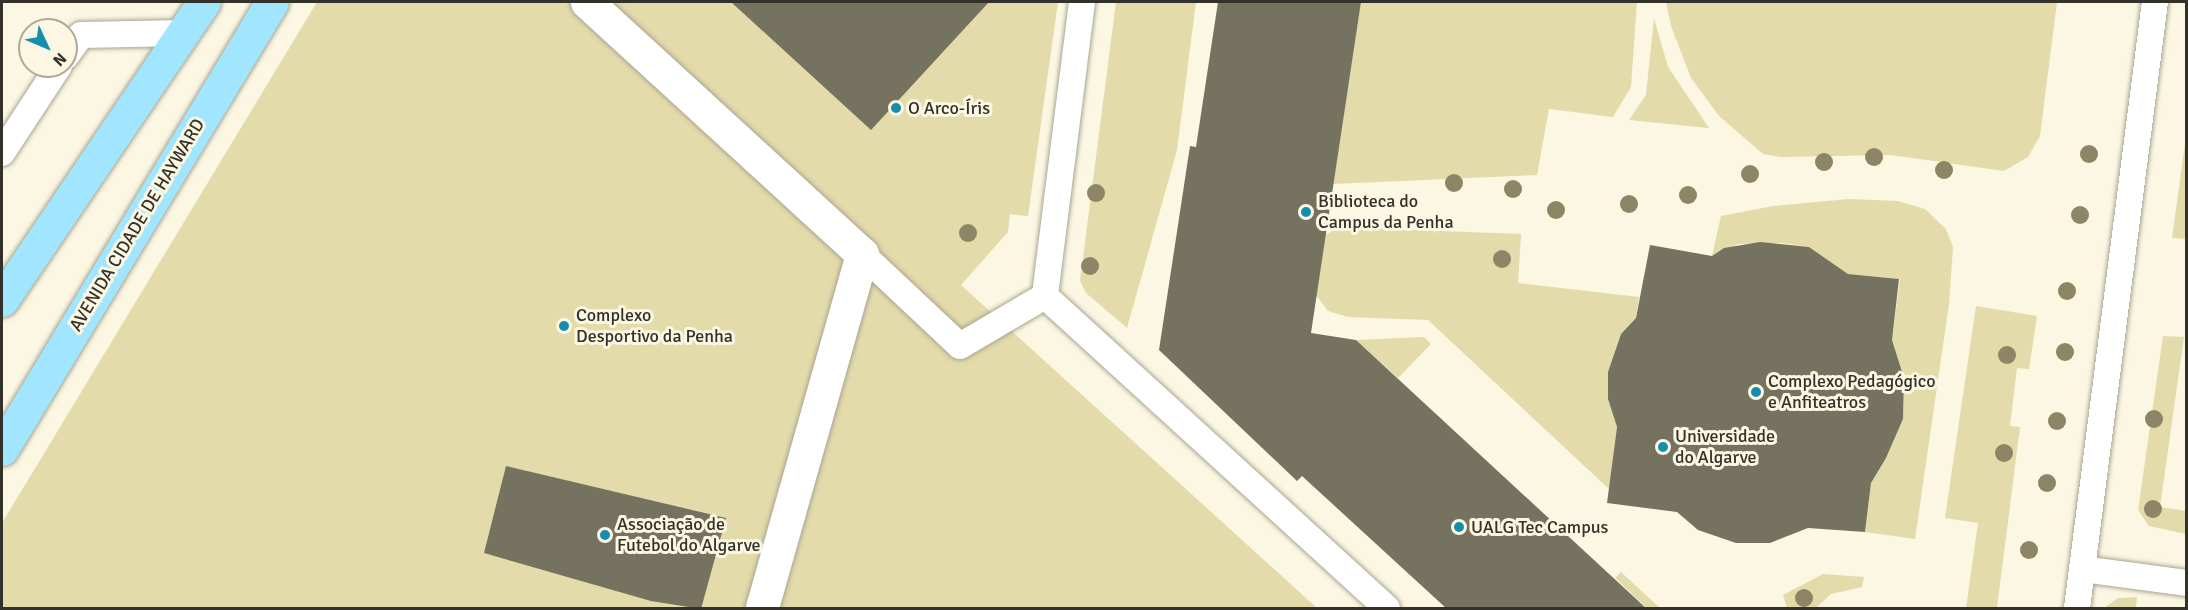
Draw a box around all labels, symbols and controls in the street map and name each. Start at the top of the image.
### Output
north arrow [18,18,78,78]
text: N [48,48,71,70]
place label: O Arco-Íris [908,97,990,119]
marker: O Arco-Íris [889,101,903,115]
street label: AVENIDA CIDADE DE HAYWARD [65,115,209,335]
place label: Biblioteca do Campus da Penha [1318,191,1454,234]
marker: Biblioteca do Campus da Penha [1299,205,1313,219]
place label: Complexo Desportivo da Penha [576,305,733,348]
marker: Complexo Desportivo da Penha [557,319,571,333]
place label: Complexo Pedagógico e Anfiteatros [1768,371,1936,413]
marker: Complexo Pedagógico e Anfiteatros [1749,385,1763,399]
place label: Universidade do Algarve [1675,426,1775,468]
marker: Universidade do Algarve [1656,440,1670,454]
place label: Associação de Futebol do Algarve [617,514,761,556]
place label: UALG Tec Campus [1471,516,1608,538]
marker: UALG Tec Campus [1452,520,1466,534]
marker: Associação de Futebol do Algarve [598,528,612,542]

